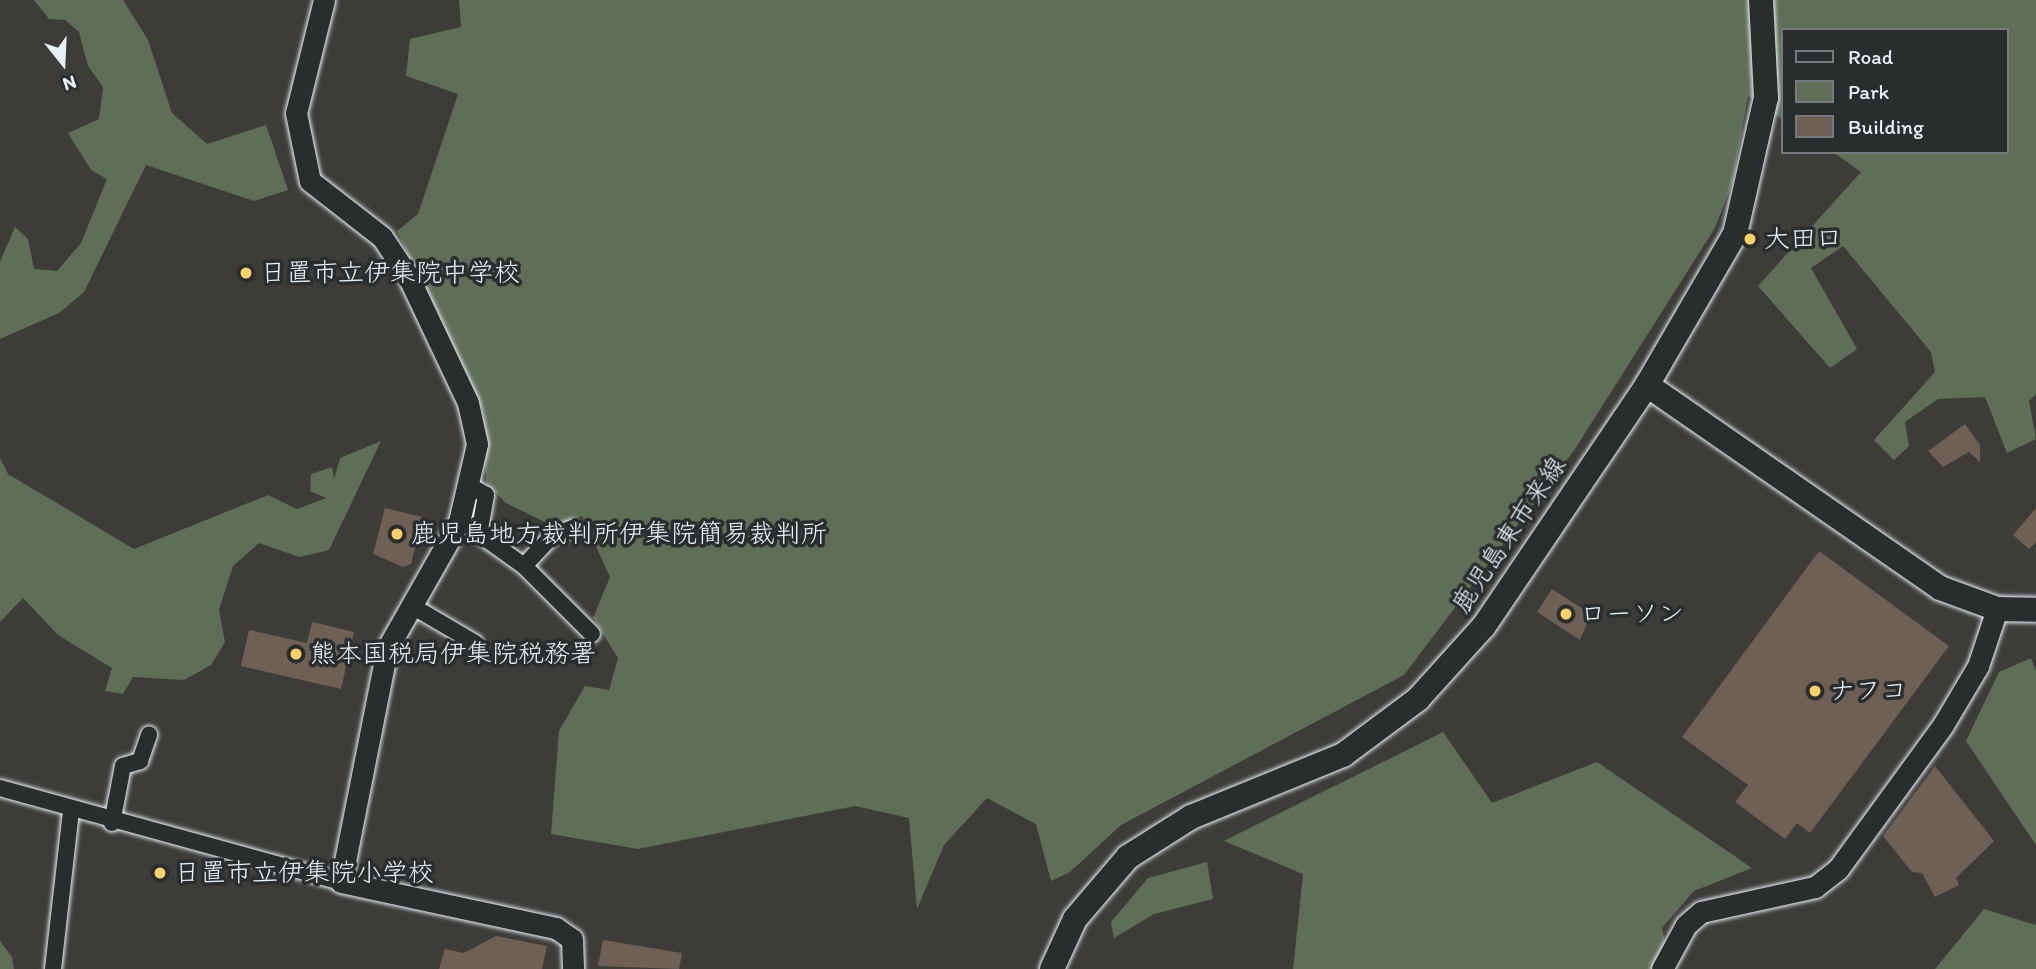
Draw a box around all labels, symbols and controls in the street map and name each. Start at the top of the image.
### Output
north arrow [28,28,98,98]
legend [1780,28,2008,154]
text: Road [1848,44,1893,69]
text: N [60,71,79,96]
text: Park [1848,79,1889,104]
text: Building [1848,114,1924,139]
place label: 大田口 [1764,223,1842,255]
marker: 大田口 [1742,231,1758,247]
place label: 日置市立伊集院中学校 [260,257,520,289]
marker: 日置市立伊集院中学校 [238,265,254,281]
street label: 鹿児島東市来線 [1445,451,1573,619]
place label: 鹿児島地方裁判所伊集院簡易裁判所 [411,518,827,550]
marker: 鹿児島地方裁判所伊集院簡易裁判所 [389,526,405,542]
place label: ローソン [1580,598,1684,630]
marker: ローソン [1558,606,1574,622]
place label: 熊本国税局伊集院税務署 [310,638,596,670]
marker: 熊本国税局伊集院税務署 [288,646,304,662]
place label: ナフコ [1829,675,1907,707]
marker: ナフコ [1807,683,1823,699]
place label: 日置市立伊集院小学校 [174,857,434,889]
marker: 日置市立伊集院小学校 [152,865,168,881]

